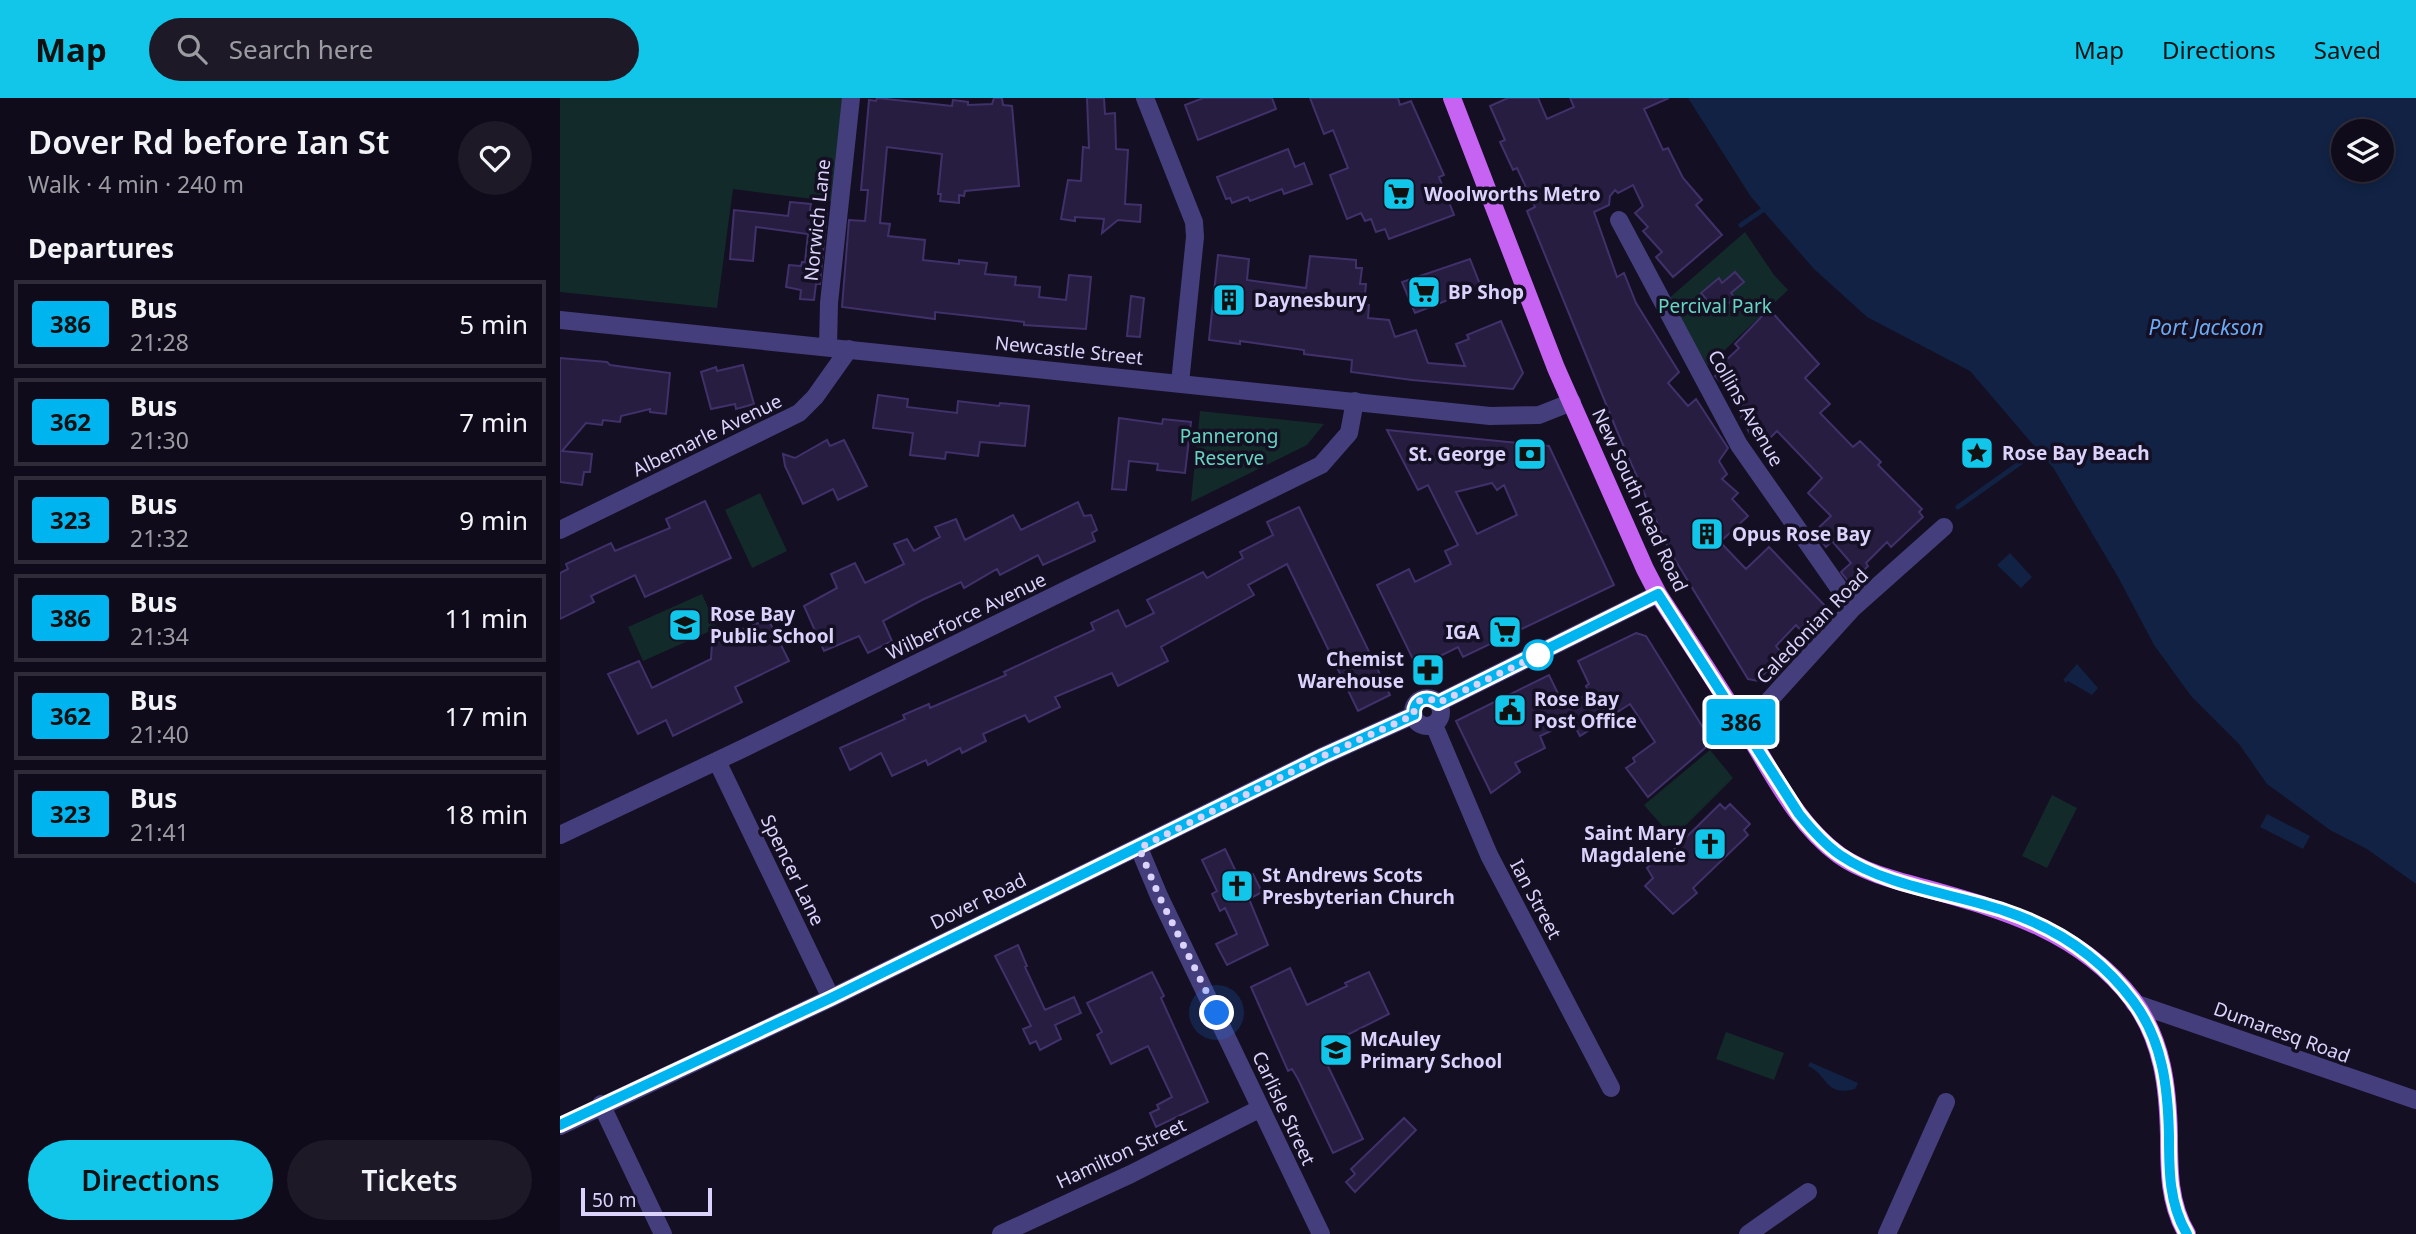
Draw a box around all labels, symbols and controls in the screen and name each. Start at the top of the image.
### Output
search box [149,18,639,81]
text: Map [35,27,107,72]
icon: search [173,30,211,68]
text: Search here [229,31,373,67]
text: Map [2074,33,2124,66]
text: Directions [2162,33,2276,66]
text: Saved [2314,33,2381,66]
text: Dover Rd before Ian St [28,119,389,164]
map controls [2331,119,2394,182]
button: layers [2331,119,2394,182]
button: heart [458,121,532,195]
street label: Norwich Lane [798,158,836,282]
text: Walk · 4 min · 240 m [28,168,244,200]
supermarket icon: Woolworths Metro [1380,175,1418,213]
place label: Woolworths Metro [1424,181,1601,207]
text: Departures [28,230,174,266]
supermarket icon: BP Shop [1405,273,1443,311]
place label: BP Shop [1448,279,1524,305]
building icon: Daynesbury [1210,281,1248,319]
place label: Daynesbury [1254,287,1367,313]
text: Bus [130,290,177,326]
park label: Percival Park [1658,293,1772,319]
text: 5 min [459,306,528,342]
text: 386 [50,307,91,340]
water label: Port Jackson [2148,313,2264,341]
text: 21:28 [130,326,189,358]
street label: Newcastle Street [994,329,1145,371]
street label: Collins Avenue [1702,345,1790,471]
text: Bus [130,388,177,424]
street label: Albemarle Avenue [628,388,786,482]
text: 7 min [459,404,528,440]
street label: New South Head Road [1586,404,1694,596]
text: 362 [50,405,91,438]
park label: Pannerong Reserve [1180,423,1278,471]
text: 21:30 [130,424,189,456]
place icon: Rose Bay Beach [1958,434,1996,472]
bank icon: St. George [1511,435,1549,473]
place label: Rose Bay Beach [2002,440,2149,466]
place label: St. George [1408,441,1506,467]
text: Bus [130,486,177,522]
text: 9 min [459,502,528,538]
text: 323 [50,503,91,536]
building icon: Opus Rose Bay [1688,515,1726,553]
place label: Opus Rose Bay [1732,521,1871,547]
text: 21:32 [130,522,189,554]
street label: Caledonian Road [1750,563,1874,689]
street label: Wilberforce Avenue [882,566,1050,666]
text: Bus [130,584,177,620]
text: 11 min [444,600,528,636]
text: 386 [50,601,91,634]
place label: Rose Bay Public School [710,601,834,649]
school or university icon: Rose Bay Public School [666,606,704,644]
supermarket icon: IGA [1486,613,1524,651]
place label: IGA [1446,619,1481,645]
text: 21:34 [130,620,189,652]
unlabelled marker [1523,640,1553,670]
place label: Chemist Warehouse [1298,646,1404,694]
pharmacy icon: Chemist Warehouse [1409,651,1447,689]
text: Bus [130,682,177,718]
place label: Rose Bay Post Office [1534,686,1637,734]
public building icon: Rose Bay Post Office [1491,691,1529,729]
text: 17 min [444,698,528,734]
text: 362 [50,699,91,732]
line badge: 386 [1701,699,1781,745]
text: 386 [1720,705,1762,738]
text: 21:40 [130,718,189,750]
text: Bus [130,780,177,816]
text: 18 min [444,796,528,832]
text: 323 [50,797,91,830]
street label: Spencer Lane [755,810,831,930]
text: 21:41 [130,816,189,848]
place label: Saint Mary Magdalene [1581,820,1686,868]
church icon: Saint Mary Magdalene [1691,825,1729,863]
street label: Ian Street [1504,855,1568,944]
place label: St Andrews Scots Presbyterian Church [1262,862,1455,910]
street label: Dover Road [926,867,1030,935]
church icon: St Andrews Scots Presbyterian Church [1218,867,1256,905]
your location [1199,995,1234,1030]
street label: Dumaresq Road [2210,995,2354,1069]
place label: McAuley Primary School [1360,1026,1502,1074]
school or university icon: McAuley Primary School [1317,1031,1355,1069]
street label: Carlisle Street [1246,1047,1322,1169]
street label: Hamilton Street [1052,1111,1190,1194]
button: Directions [28,1140,273,1220]
button: Tickets [287,1140,532,1220]
scale bar [581,1185,712,1217]
text: 50 m [592,1187,636,1213]

